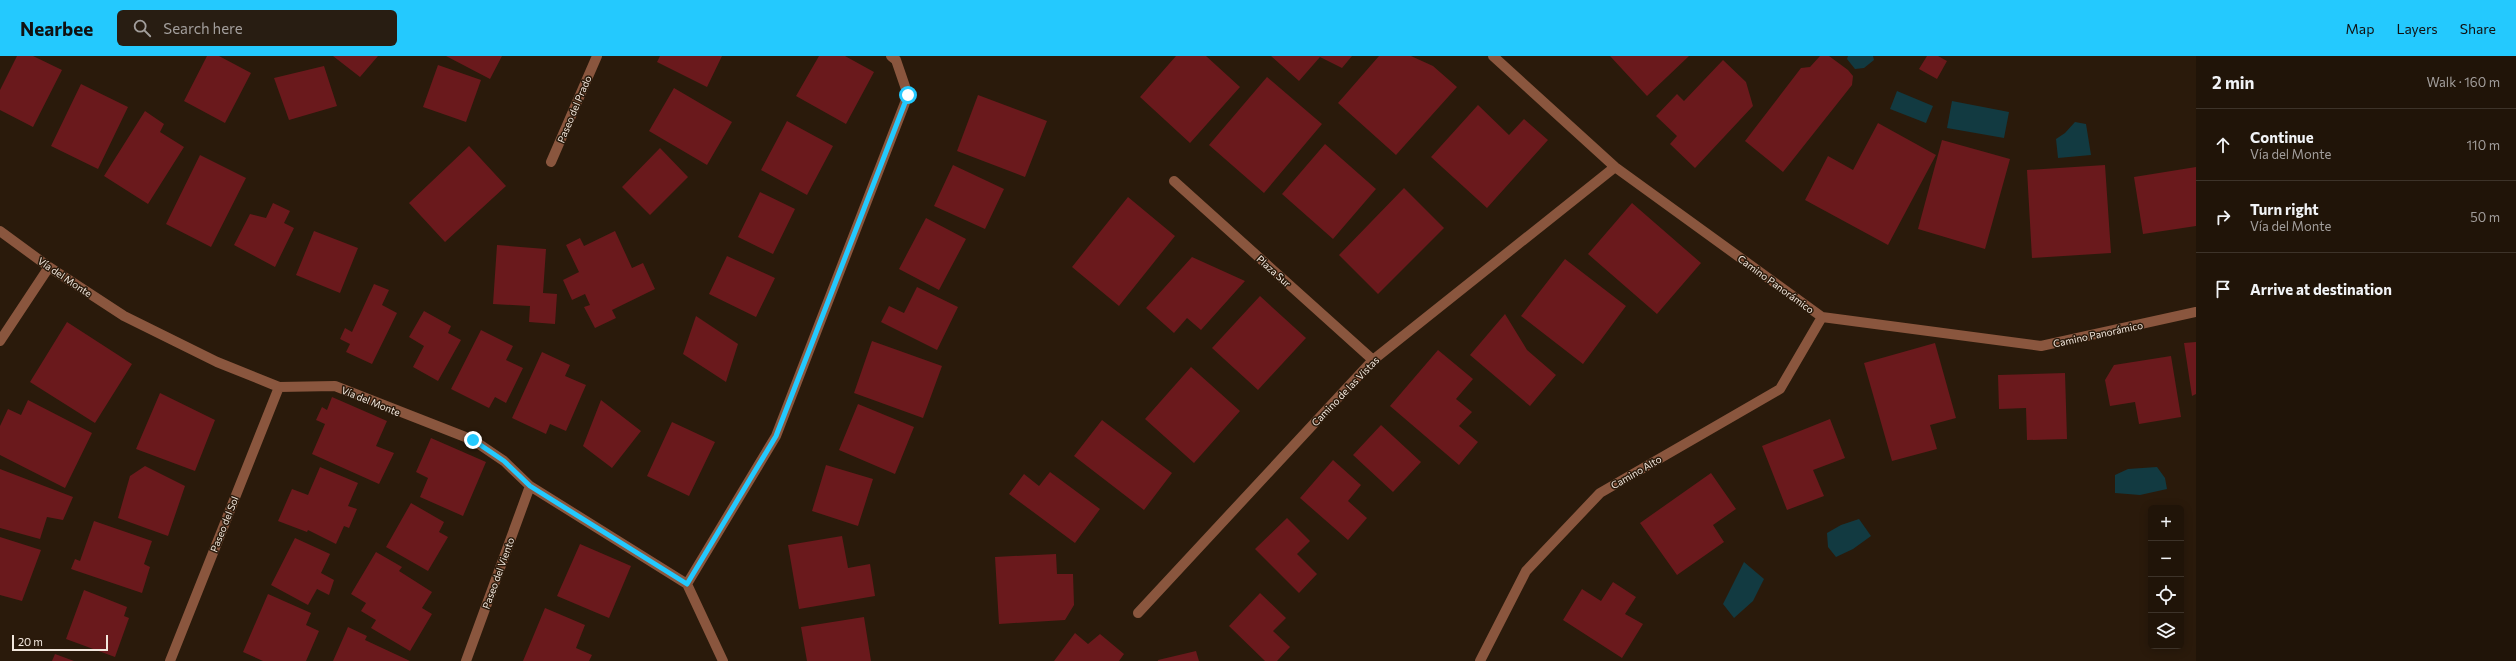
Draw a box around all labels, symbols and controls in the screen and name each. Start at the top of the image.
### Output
search box [117,10,397,46]
text: Nearbee [20,17,93,40]
icon: search [131,17,153,39]
text: Search here [163,19,243,37]
text: Map [2346,20,2374,37]
text: Layers [2396,20,2438,37]
text: Share [2460,20,2496,37]
text: 2 min [2212,72,2254,93]
street label: Paseo del Prado [554,74,594,144]
text: Walk · 160 m [2426,74,2500,90]
route start [899,86,917,104]
text: Continue [2250,128,2314,146]
icon: ahead [2212,134,2234,156]
text: 110 m [2467,137,2500,153]
text: Vía del Monte [2250,146,2331,162]
text: Turn right [2250,200,2319,218]
icon: right [2212,206,2234,228]
text: 50 m [2470,209,2500,225]
text: Vía del Monte [2250,218,2331,234]
street label: Camino Panorámico [1735,252,1817,316]
street label: Plaza Sur [1255,253,1293,289]
street label: Vía del Monte [36,255,94,299]
icon: arrive [2212,278,2234,300]
text: Arrive at destination [2250,280,2392,298]
street label: Camino Panorámico [2052,319,2144,349]
street label: Camino de las Vistas [1309,353,1382,428]
street label: Vía del Monte [340,384,402,418]
route end [464,431,482,449]
street label: Camino Alto [1609,453,1663,491]
street label: Paseo del Sol [207,494,241,554]
map controls [2148,505,2184,649]
button: + [2148,505,2184,541]
street label: Paseo del Viento [480,536,517,610]
button: − [2148,541,2184,577]
button: locate [2148,577,2184,613]
button: layers [2148,613,2184,649]
scale bar [12,633,108,652]
text: 20 m [18,635,43,648]

